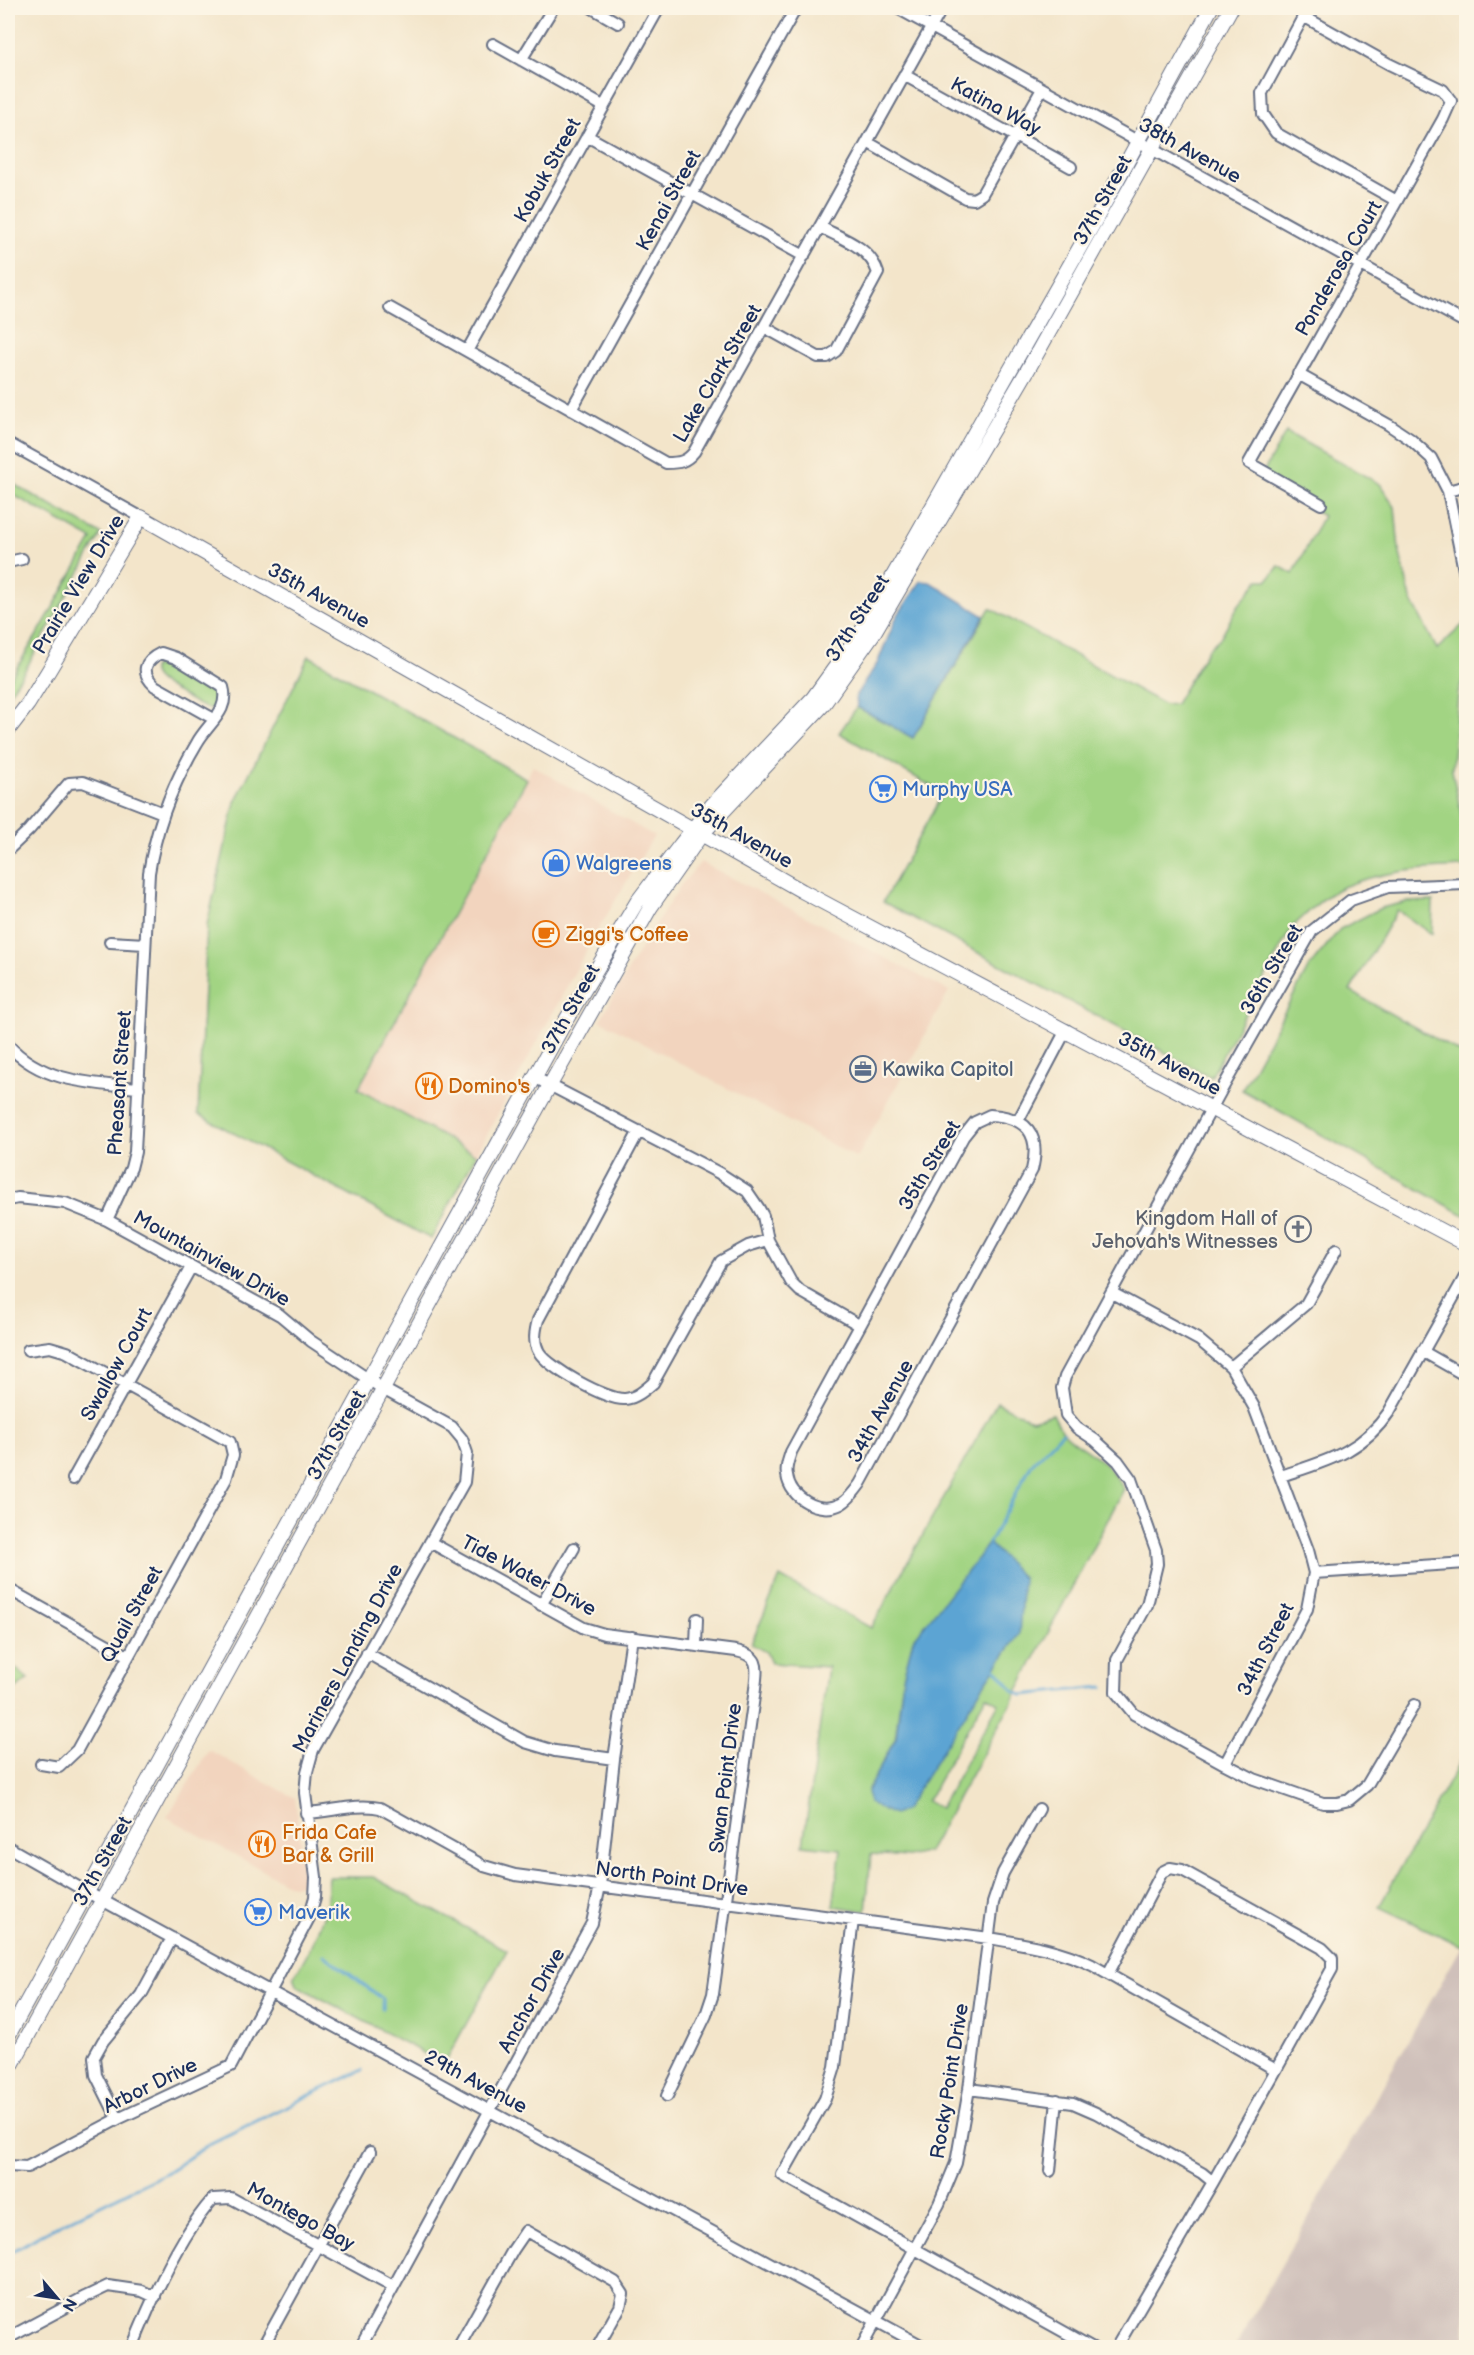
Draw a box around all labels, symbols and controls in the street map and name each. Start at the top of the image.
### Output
street label: Katina Way [946,72,1045,141]
street label: 38th Avenue [1134,113,1245,189]
street label: Kobuk Street [509,114,586,227]
street label: Kenai Street [631,146,706,255]
street label: 37th Street [1068,151,1137,250]
street label: Ponderosa Court [1290,196,1387,341]
street label: Lake Clark Street [669,300,767,447]
street label: Prairie View Drive [28,510,130,659]
street label: 35th Avenue [263,558,374,634]
street label: 37th Street [821,570,895,667]
supermarket icon: Murphy USA [868,774,898,804]
place label: Murphy USA [902,778,1013,802]
street label: 35th Avenue [686,798,797,874]
shop icon: Walgreens [541,848,571,878]
place label: Walgreens [576,852,672,876]
cafe icon: Ziggi's Coffee [531,919,561,949]
street label: 36th Street [1235,920,1308,1019]
place label: Ziggi's Coffee [565,923,689,947]
street label: 37th Street [536,960,605,1059]
street label: Pheasant Street [103,1010,137,1156]
street label: 35th Avenue [1114,1027,1225,1101]
office icon: Kawika Capitol [848,1054,878,1084]
place label: Kawika Capitol [882,1058,1013,1082]
restaurant icon: Domino's [414,1071,444,1101]
place label: Domino's [448,1075,530,1099]
street label: 35th Street [894,1116,966,1215]
street label: Mountainview Drive [129,1206,294,1312]
place label: Kingdom Hall of Jehovah's Witnesses [1092,1207,1278,1254]
church icon: Kingdom Hall of Jehovah's Witnesses [1283,1214,1313,1244]
street label: Swallow Court [76,1304,158,1425]
street label: 34th Avenue [843,1356,919,1467]
street label: 37th Street [302,1386,371,1485]
street label: Tide Water Drive [457,1530,600,1622]
street label: Mariners Landing Drive [288,1560,408,1757]
street label: Quail Street [95,1562,168,1667]
street label: 34th Street [1232,1599,1300,1700]
street label: Swan Point Drive [705,1702,747,1855]
street label: 37th Street [68,1812,137,1911]
place label: Frida Cafe Bar & Grill [282,1821,377,1868]
restaurant icon: Frida Cafe Bar & Grill [247,1829,277,1859]
street label: North Point Drive [594,1856,750,1902]
supermarket icon: Maverik [243,1897,273,1927]
place label: Maverik [278,1901,350,1925]
street label: Anchor Drive [493,1944,571,2057]
street label: Rocky Point Drive [926,2002,974,2161]
street label: 29th Avenue [420,2045,531,2119]
street label: Arbor Drive [99,2053,202,2119]
street label: Montego Bay [242,2177,359,2256]
north arrow [27,2268,87,2328]
text: N [58,2295,80,2314]

